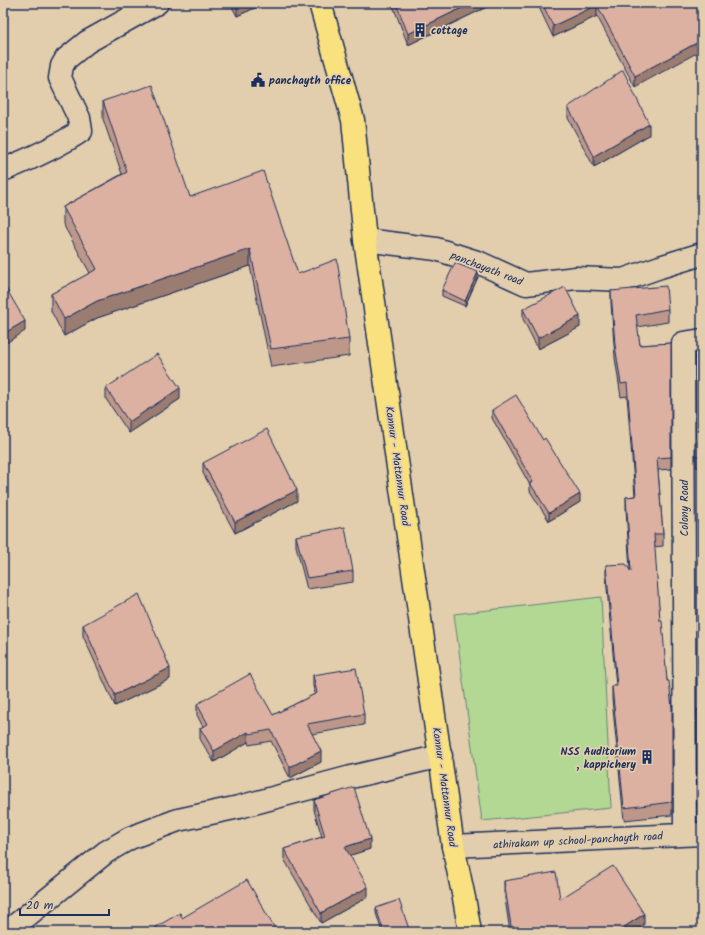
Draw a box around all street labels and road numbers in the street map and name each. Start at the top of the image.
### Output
street label: panchayath road [447,246,526,291]
street label: Kannur - Mattannur Road [380,405,414,528]
street label: Colony Road [676,479,694,536]
street label: Kannur - Mattannur Road [427,726,461,849]
street label: athirakam up school-panchayth road [493,828,664,854]

